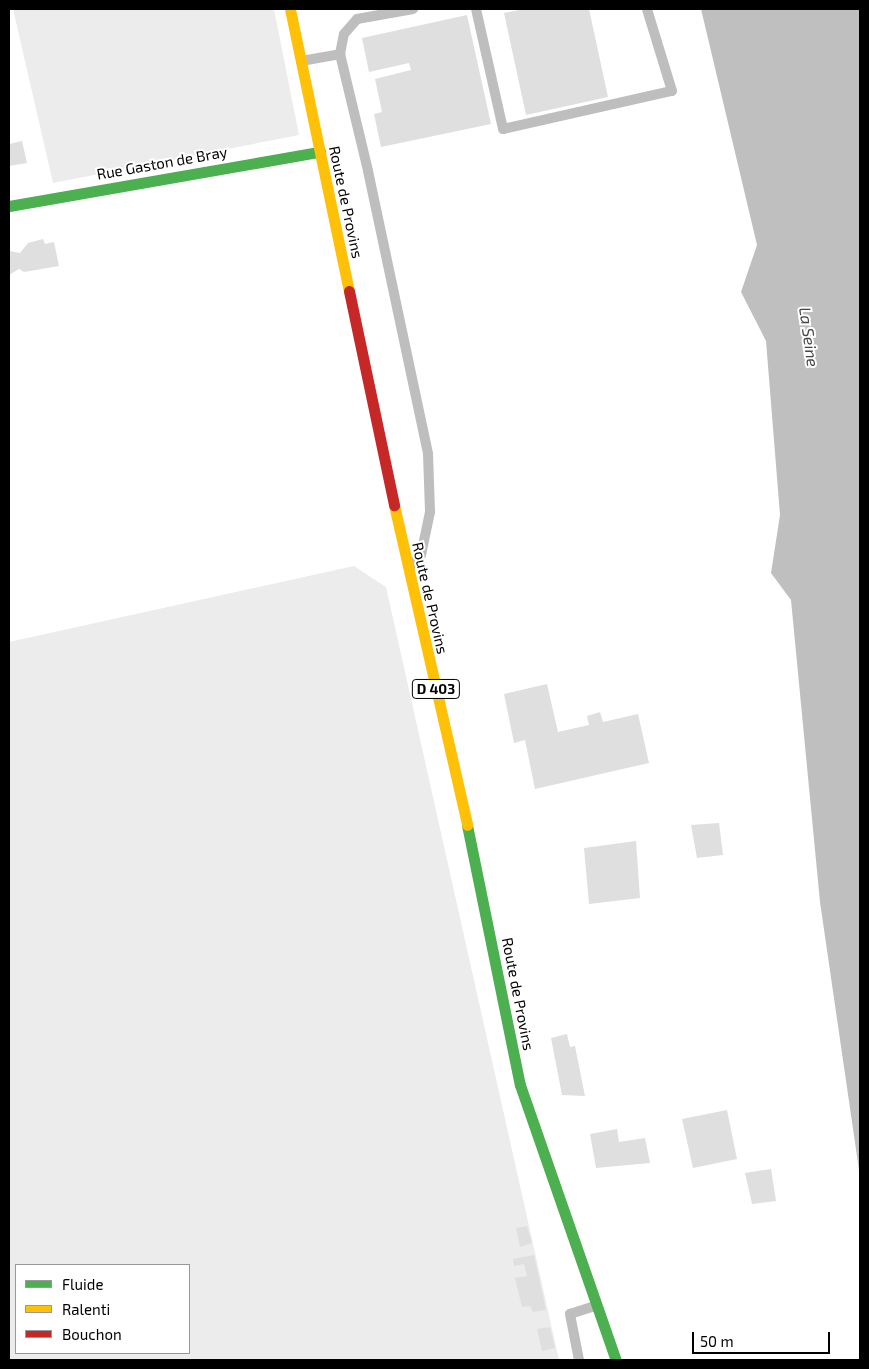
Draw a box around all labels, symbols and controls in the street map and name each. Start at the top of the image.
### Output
street label: Rue Gaston de Bray [95,143,229,183]
street label: Route de Provins [325,144,367,260]
water label: La Seine [795,306,823,368]
street label: Route de Provins [408,540,452,656]
road number: D 403 [411,678,461,701]
street label: Route de Provins [498,936,538,1052]
legend [15,1264,190,1354]
text: Fluide [62,1275,103,1293]
text: Ralenti [62,1300,110,1318]
scale bar [694,1322,832,1354]
text: Bouchon [62,1325,122,1343]
text: 50 m [700,1332,734,1350]

